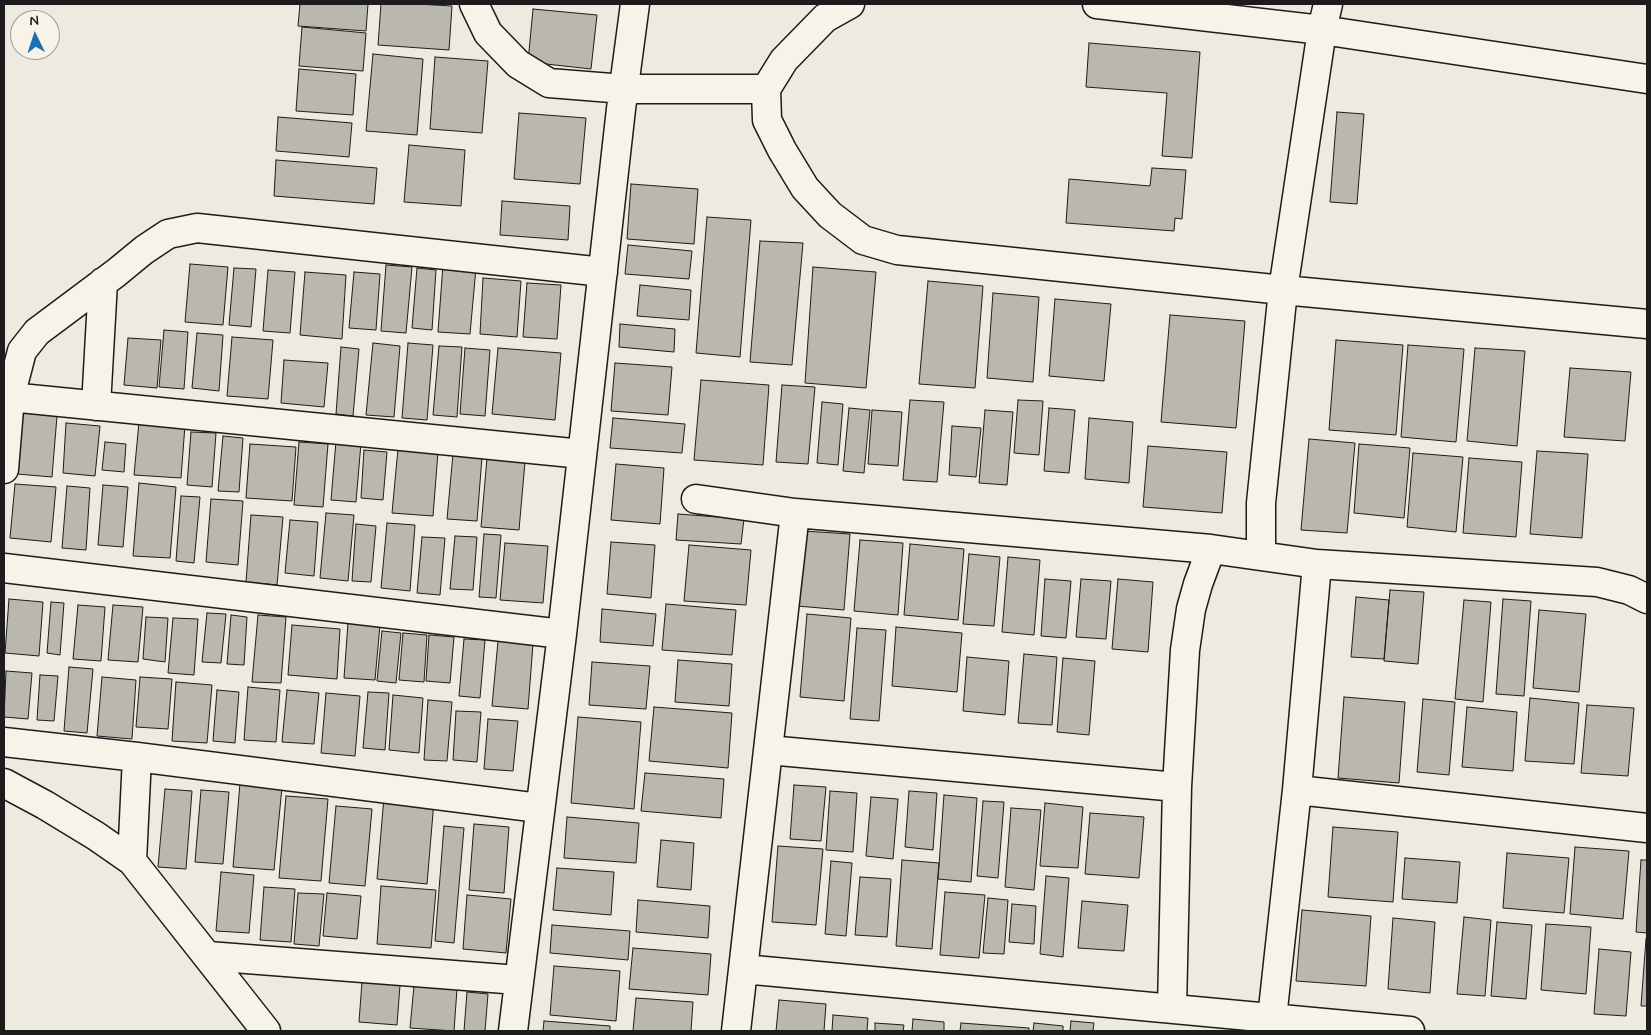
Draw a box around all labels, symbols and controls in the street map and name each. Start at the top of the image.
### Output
north arrow [10,10,60,60]
text: N [29,12,39,30]

